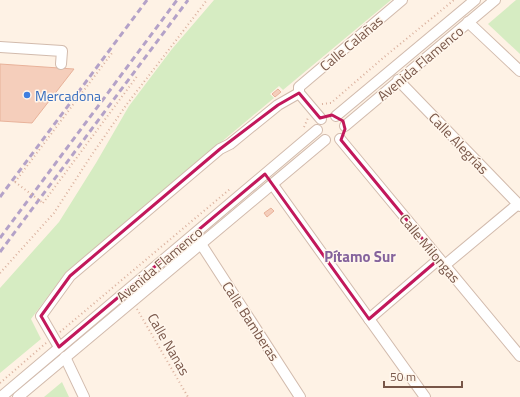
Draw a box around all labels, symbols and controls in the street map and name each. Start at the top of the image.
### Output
street label: Calle Calañas [315,10,387,76]
street label: Avenida Flamenco [372,21,468,105]
place label: Mercadona [35,85,101,106]
marker: Mercadona [22,90,32,100]
street label: Calle Alegrías [424,107,494,179]
street label: Calle Milongas [395,209,465,287]
street label: Avenida Flamenco [111,222,207,306]
district label: Pítamo Sur [324,245,396,268]
street label: Calle Bamberas [217,277,285,365]
street label: Calle Nanas [143,309,195,379]
scale bar [384,363,462,389]
text: 50 m [390,367,416,386]

